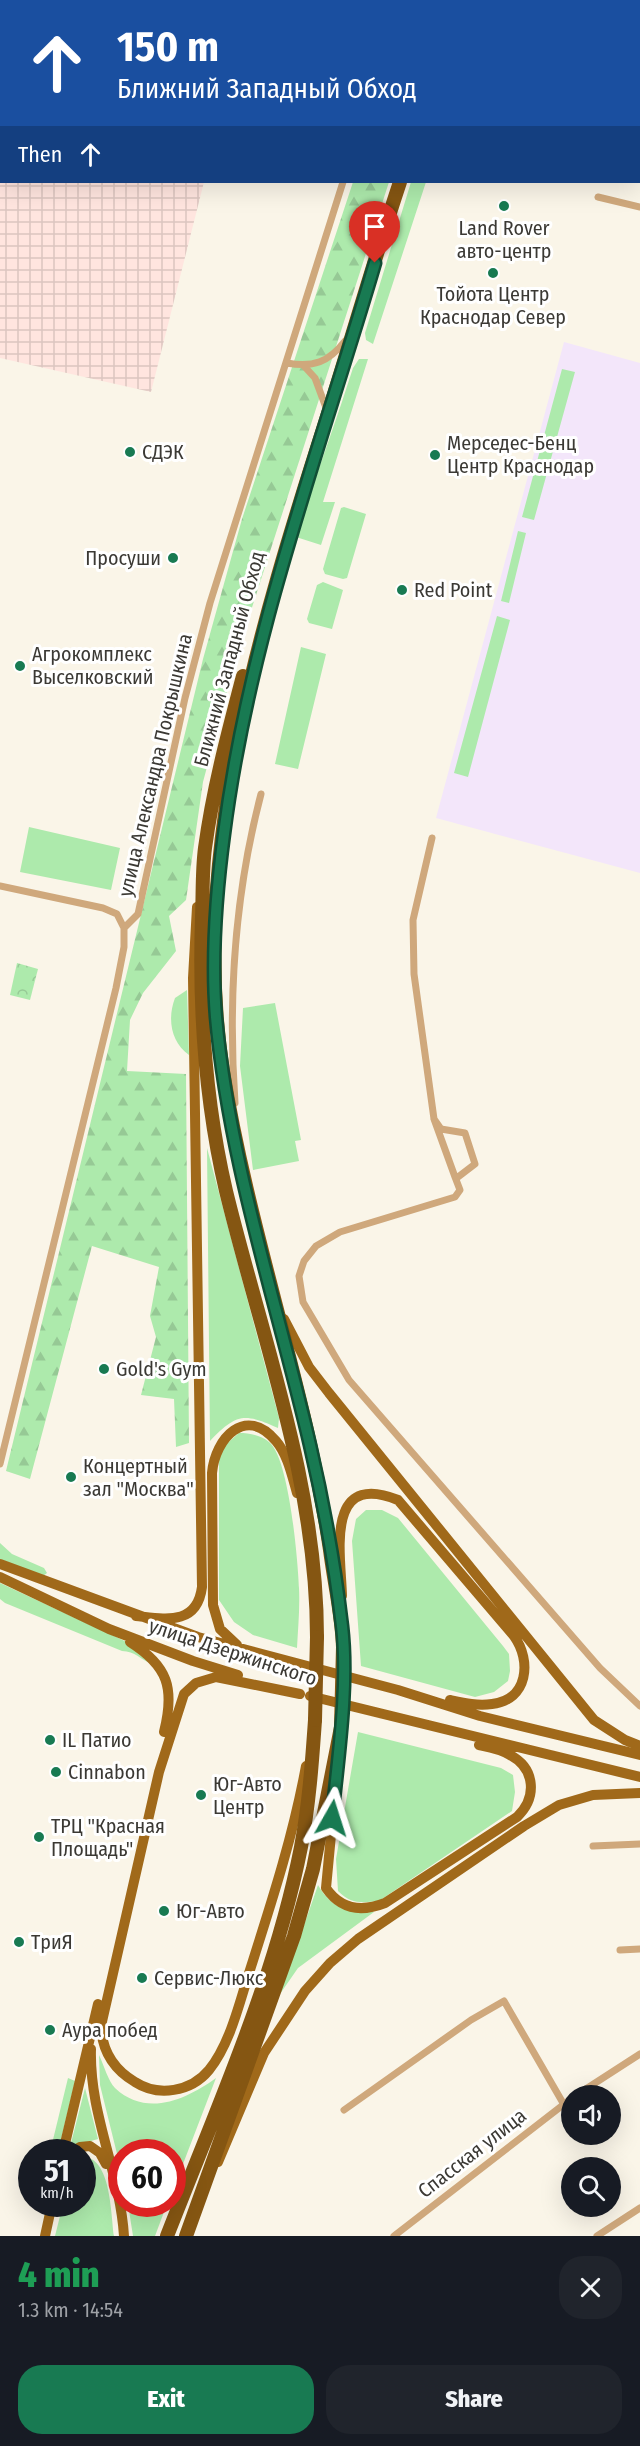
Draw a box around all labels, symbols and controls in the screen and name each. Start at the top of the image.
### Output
text: 150 m [117,22,219,72]
icon: ahead [18,24,96,102]
text: Ближний Западный Обход [117,73,417,105]
icon: ahead [74,138,107,171]
text: Then [18,141,62,168]
marker: Land Rover авто-центр [497,199,511,213]
pin [349,201,400,263]
icon: arrive [358,210,391,243]
place label: Land Rover авто-центр [457,216,551,263]
marker: Тойота Центр Краснодар Север [486,266,500,280]
place label: Тойота Центр Краснодар Север [420,282,566,329]
place label: Мерседес-Бенц Центр Краснодар [447,431,594,478]
place label: СДЭК [142,440,184,464]
marker: СДЭК [123,445,137,459]
marker: Мерседес-Бенц Центр Краснодар [428,448,442,462]
place label: Просуши [85,546,161,570]
street label: Ближний Западный Обход [189,549,269,769]
marker: Просуши [166,551,180,565]
place label: Red Point [414,578,493,602]
marker: Red Point [395,583,409,597]
street label: улица Александра Покрышкина [113,631,197,899]
place label: Агрокомплекс Выселковский [32,642,154,689]
marker: Агрокомплекс Выселковский [13,659,27,673]
place label: Gold's Gym [116,1357,207,1381]
marker: Gold's Gym [97,1362,111,1376]
place label: Концертный зал "Москва" [83,1454,194,1501]
marker: Концертный зал "Москва" [64,1470,78,1484]
street label: улица Дзержинского [146,1614,320,1690]
place label: IL Патио [62,1728,132,1752]
marker: IL Патио [43,1733,57,1747]
place label: Cinnabon [68,1760,146,1784]
marker: Cinnabon [49,1765,63,1779]
place label: Юг-Авто Центр [213,1772,282,1819]
position arrow [300,1786,364,1850]
marker: Юг-Авто Центр [194,1788,208,1802]
place label: ТРЦ "Красная Площадь" [51,1814,165,1861]
marker: ТРЦ "Красная Площадь" [32,1830,46,1844]
place label: Юг-Авто [176,1899,245,1923]
marker: Юг-Авто [157,1904,171,1918]
place label: ТриЯ [31,1930,73,1954]
marker: ТриЯ [12,1935,26,1949]
place label: Сервис-Люкс [154,1966,264,1990]
marker: Сервис-Люкс [135,1971,149,1985]
place label: Аура побед [62,2018,158,2042]
marker: Аура побед [43,2023,57,2037]
map controls [561,2085,621,2217]
button: sound [561,2085,621,2145]
street label: Спасская улица [413,2103,531,2203]
speed limit sign: 60 [108,2139,186,2217]
text: 51 [44,2153,70,2189]
button: search [561,2157,621,2217]
text: km/h [40,2184,74,2202]
text: 4 min [18,2253,100,2297]
button: close [559,2256,622,2319]
text: 1.3 km · 14:54 [18,2298,123,2322]
button: Exit [18,2365,314,2434]
button: Share [326,2365,622,2434]

